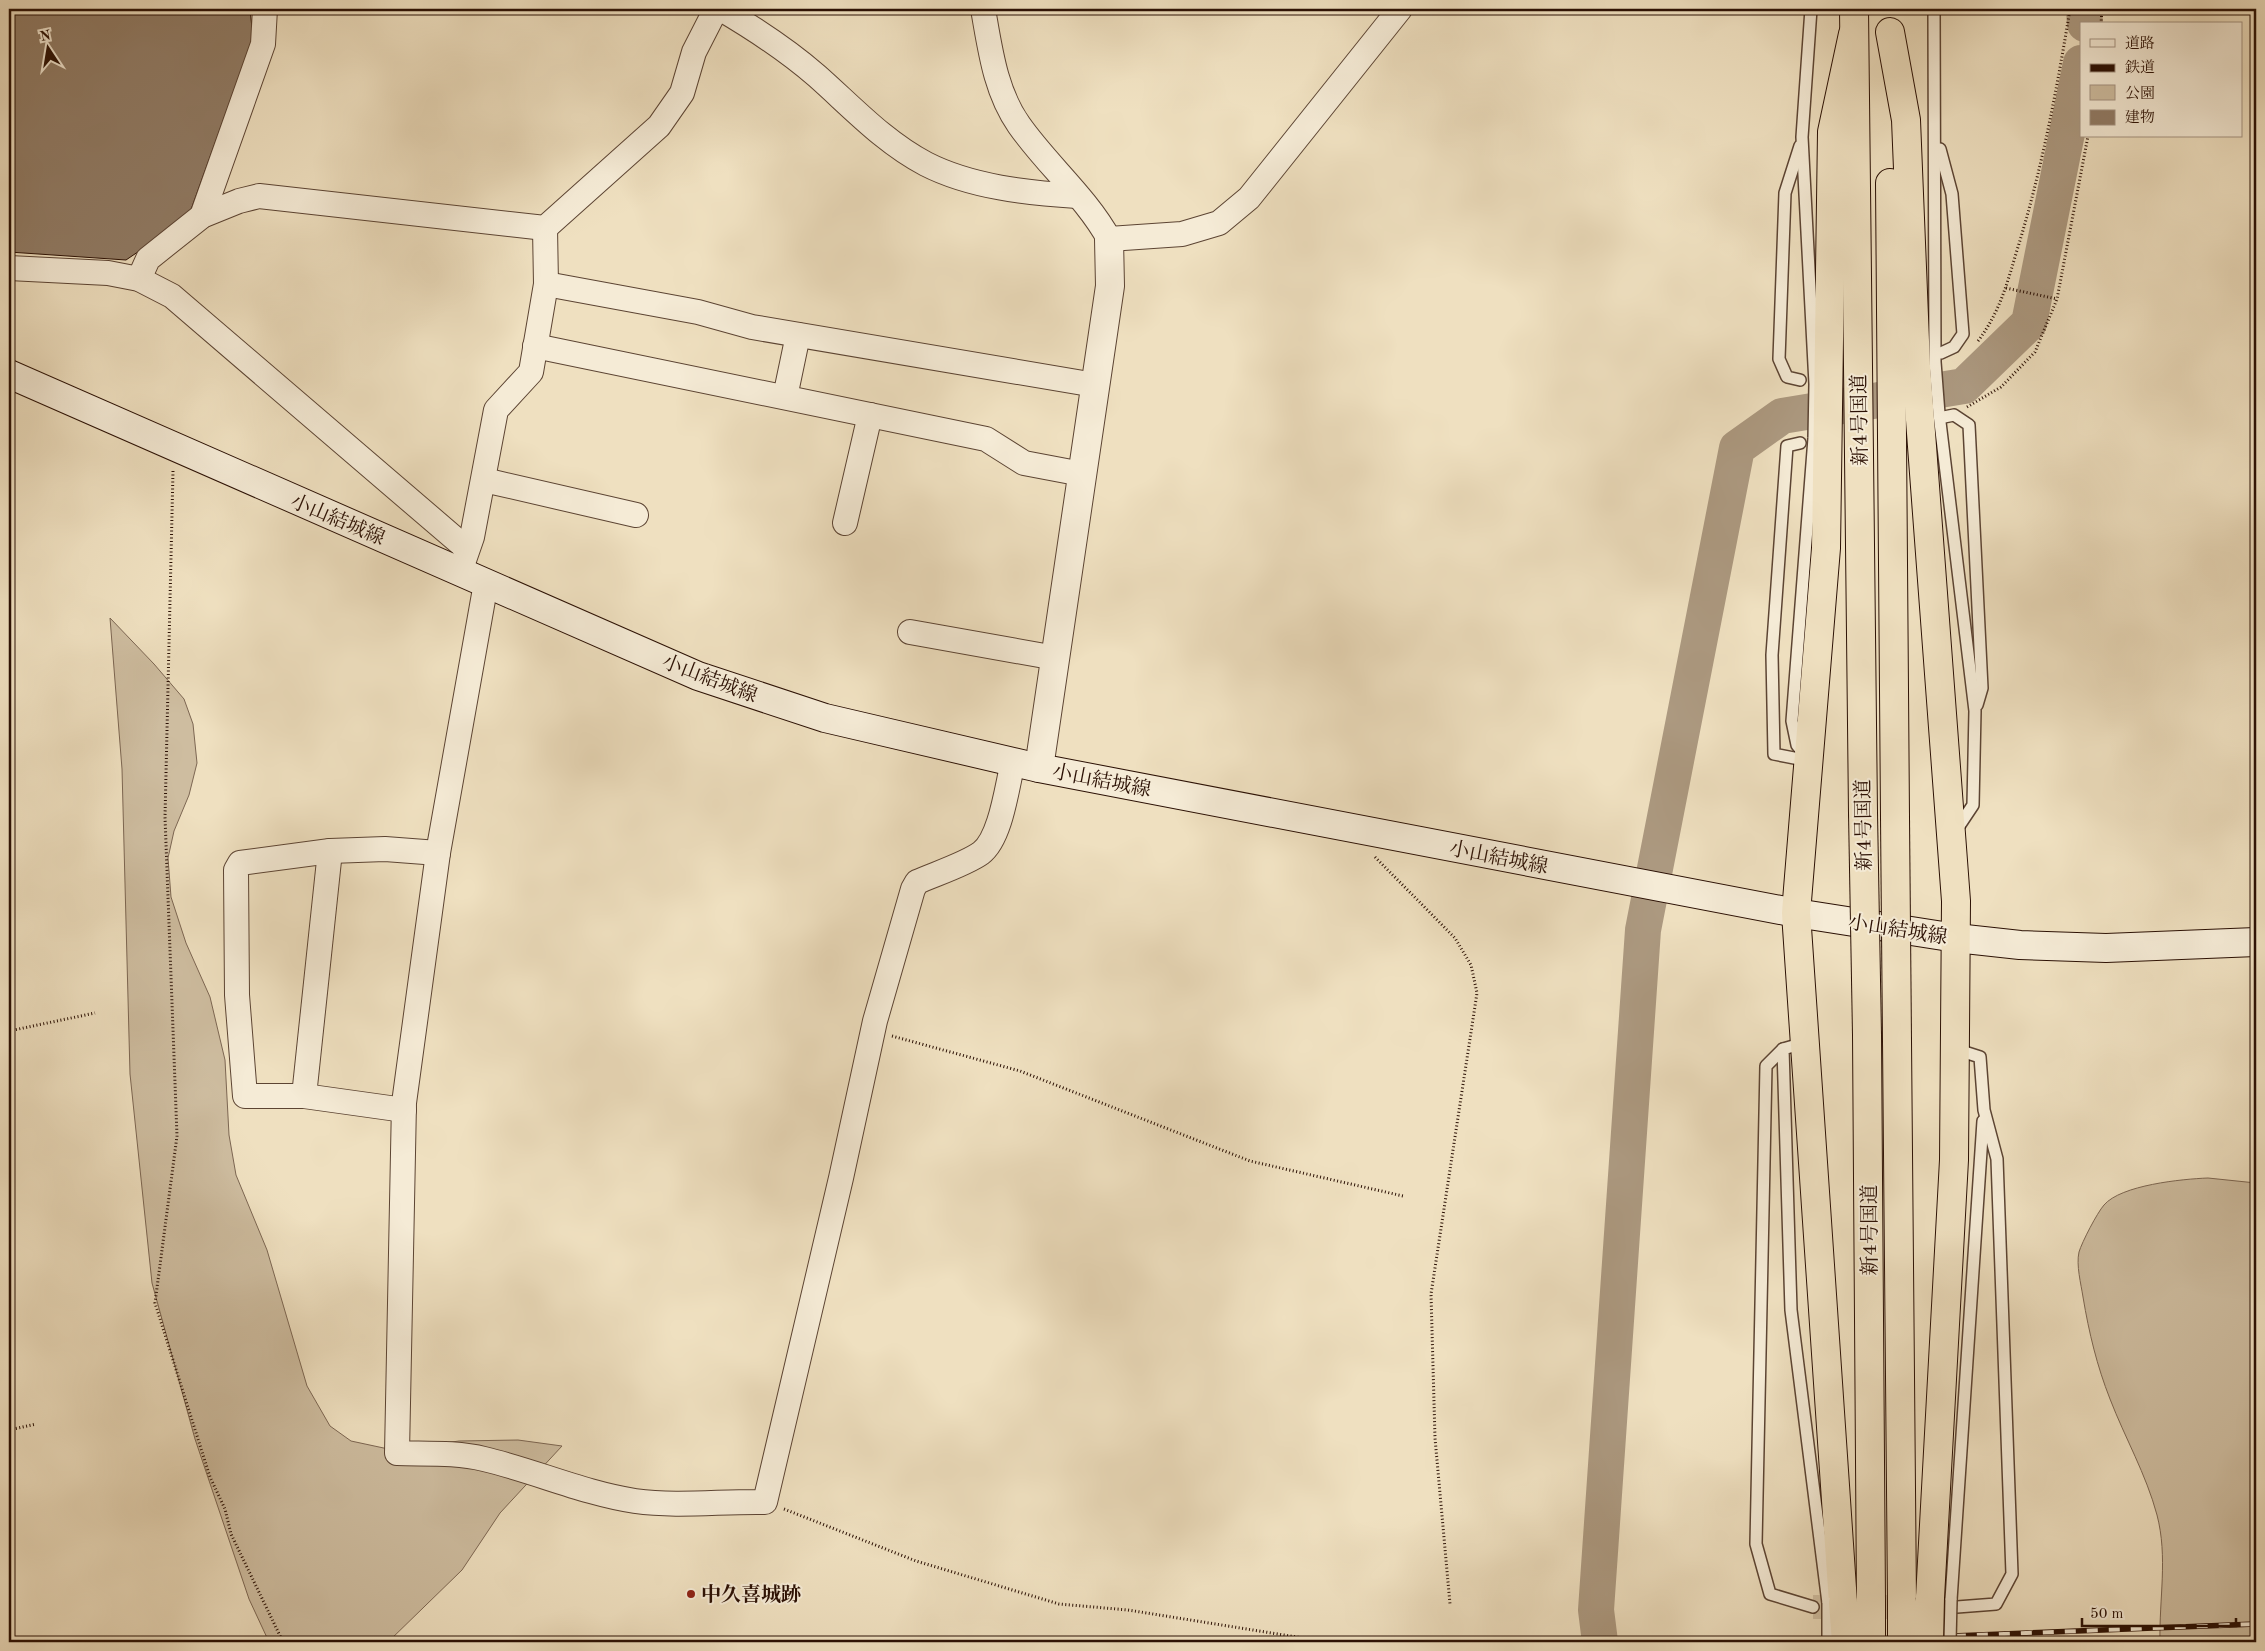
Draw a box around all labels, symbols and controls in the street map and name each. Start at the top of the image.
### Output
north arrow [22,22,72,72]
legend [2080,22,2242,138]
text: N [39,28,52,44]
text: 道路 [2125,35,2155,52]
text: 鉄道 [2125,59,2155,76]
text: 公園 [2125,85,2155,102]
text: 建物 [2125,109,2155,126]
street label: 新4号国道 [1848,374,1872,466]
street label: 小山結城線 [287,490,388,550]
street label: 小山結城線 [659,651,760,707]
street label: 小山結城線 [1051,761,1153,801]
street label: 新4号国道 [1852,779,1876,871]
street label: 小山結城線 [1448,838,1550,878]
street label: 小山結城線 [1847,911,1949,949]
street label: 新4号国道 [1859,1184,1881,1276]
place label: 中久喜城跡 [701,1583,801,1606]
marker: 中久喜城跡 [685,1588,697,1600]
scale bar [2082,1596,2236,1628]
text: 50 m [2090,1607,2124,1622]

